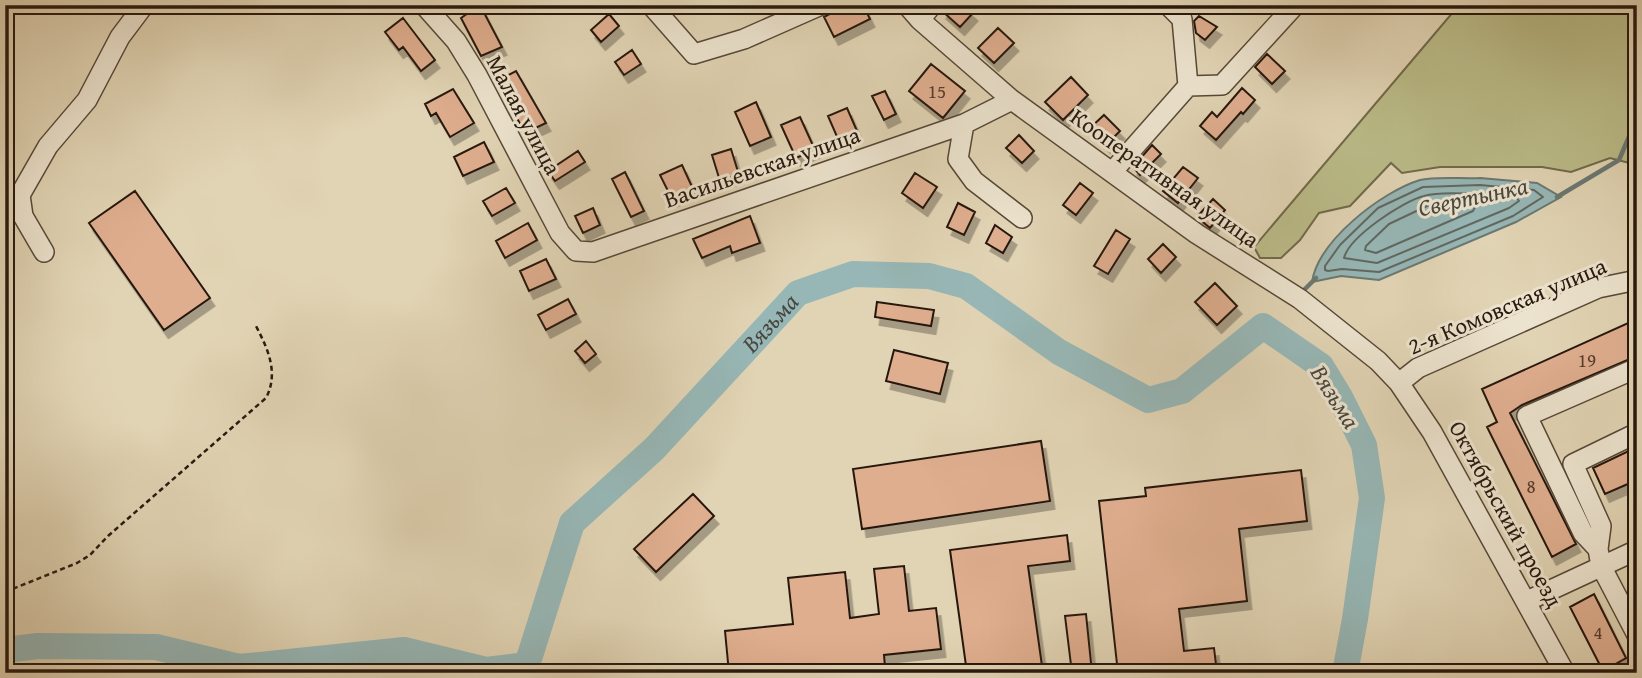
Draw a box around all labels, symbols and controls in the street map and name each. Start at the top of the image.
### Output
street label: Малая улица [479,49,570,181]
house number: 15 [928,77,946,105]
street label: Кооперативная улица [1064,100,1266,255]
street label: Васильевская улица [659,117,864,216]
water label: Свертынка [1415,168,1531,225]
street label: 2-я Комовская улица [1402,249,1611,362]
water label: Вязьма [733,285,806,361]
house number: 19 [1578,346,1596,374]
water label: Вязьма [1302,357,1369,435]
street label: Октябрьский проезд [1441,414,1572,614]
house number: 8 [1526,472,1536,500]
house number: 4 [1593,618,1603,646]

